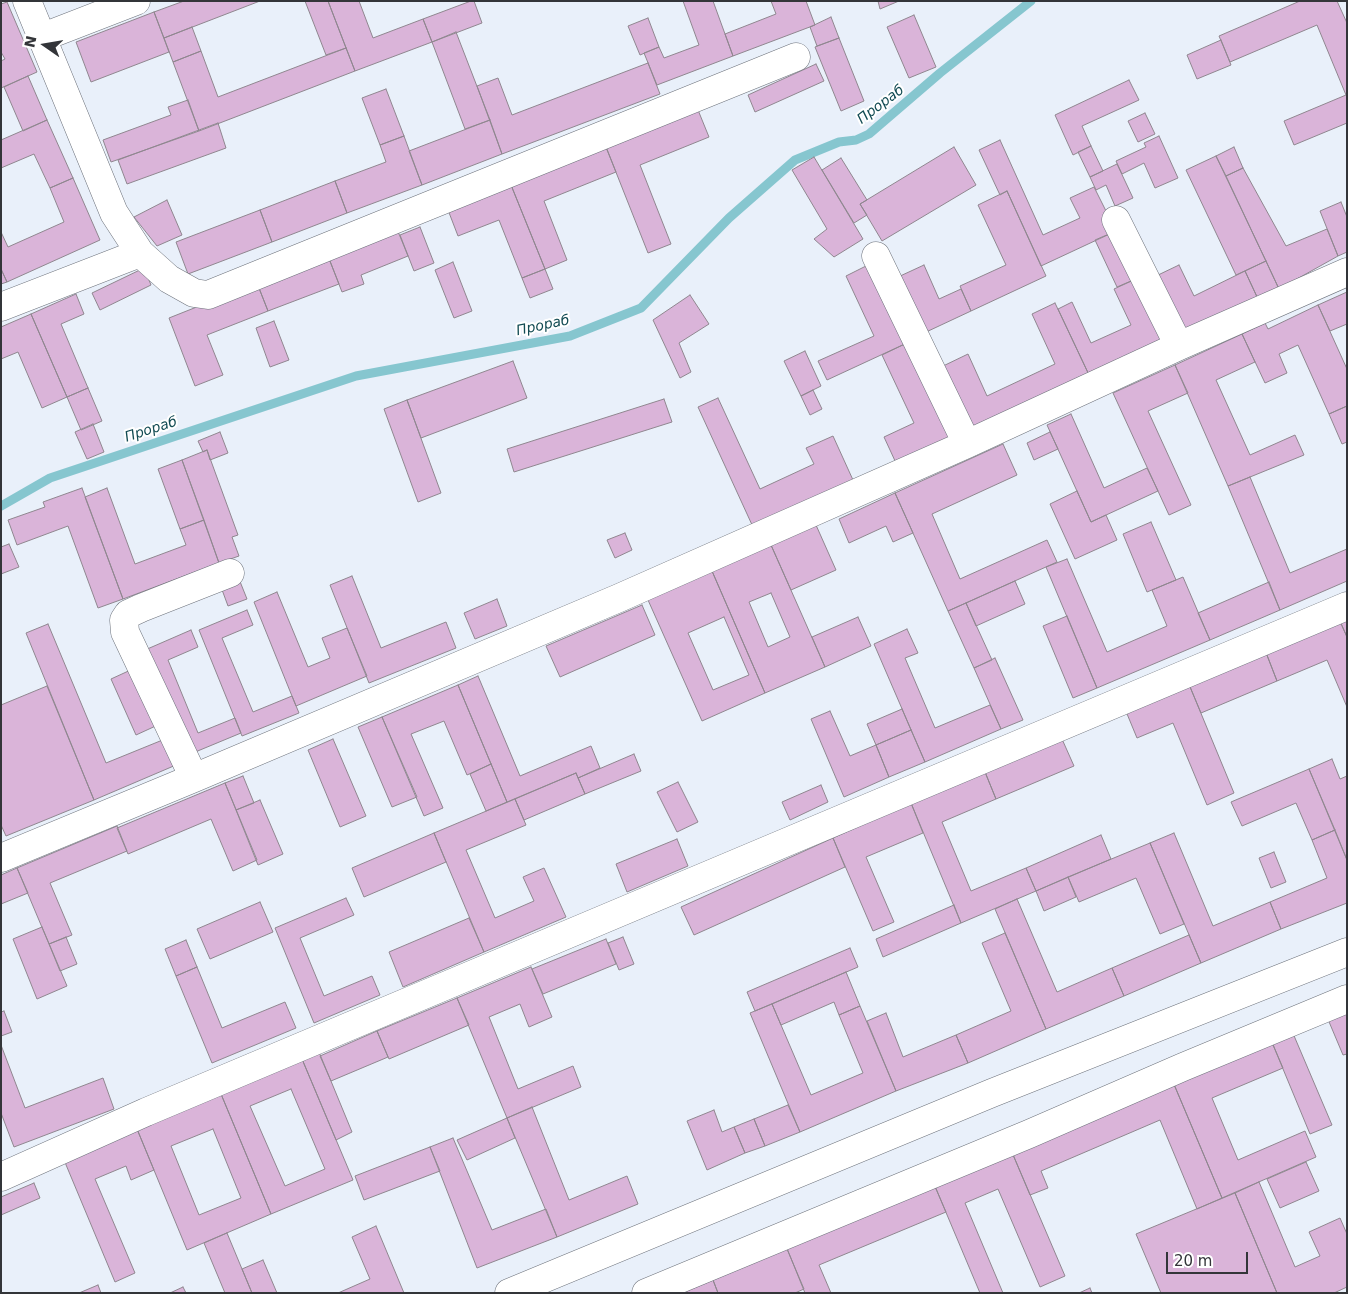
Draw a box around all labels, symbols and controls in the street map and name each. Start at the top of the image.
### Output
north arrow [20,20,70,70]
text: N [21,34,39,49]
water label: Прораб [854,82,908,128]
water label: Прораб [515,312,571,340]
water label: Прораб [123,414,179,446]
scale bar [1168,1242,1250,1274]
text: 20 m [1174,1252,1212,1270]

